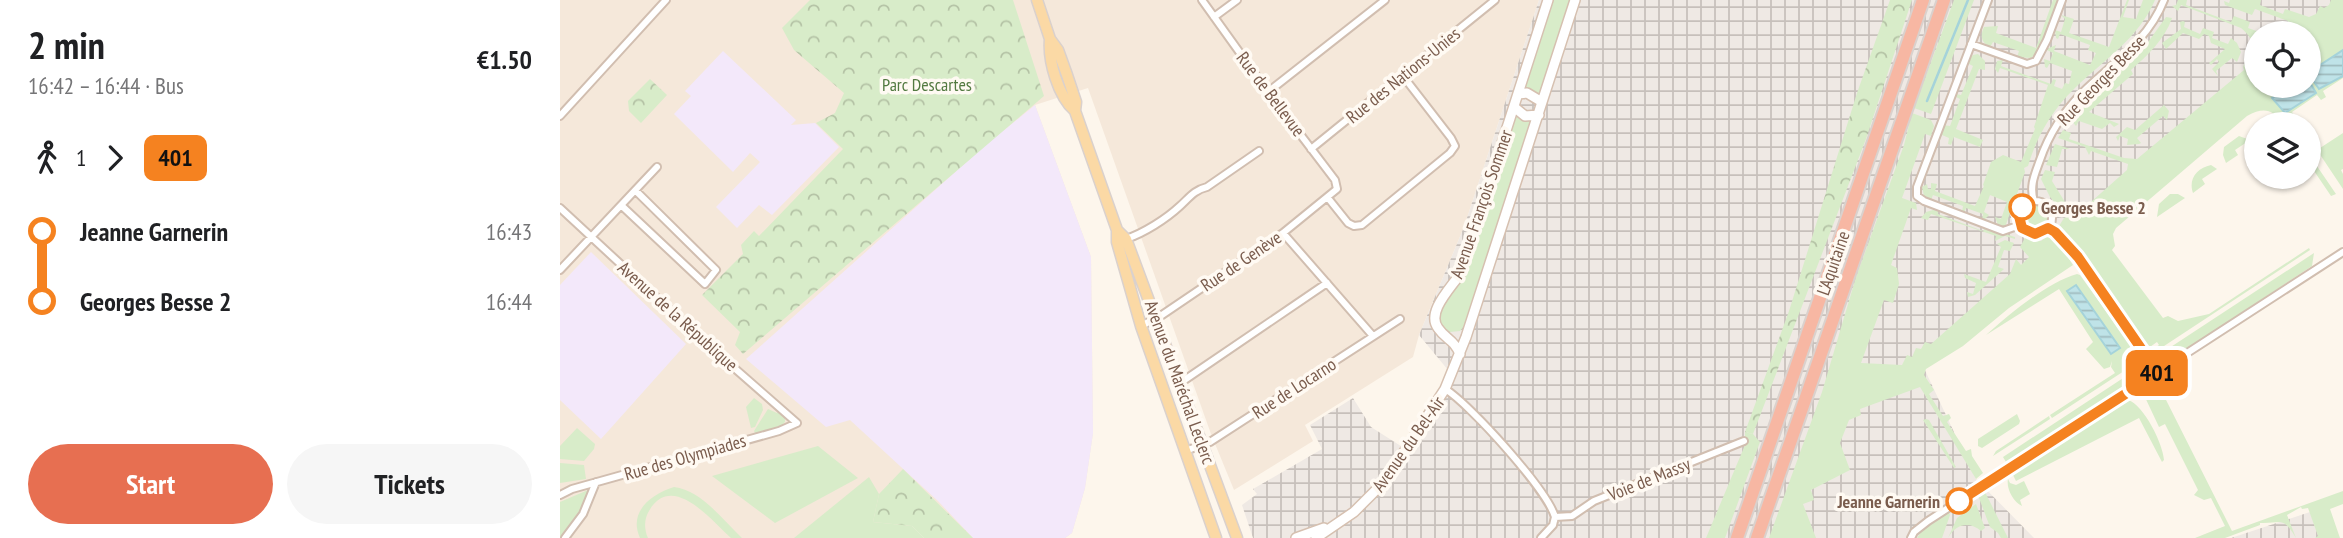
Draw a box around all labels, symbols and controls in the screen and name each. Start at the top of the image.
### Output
text: 2 min [28,20,105,69]
map controls [2244,21,2321,189]
button: locate [2244,21,2321,98]
street label: Rue des Nations-Unies [1341,22,1465,128]
street label: Rue Georges Besse [2052,30,2150,130]
text: €1.50 [477,43,532,76]
street label: Rue de Bellevue [1232,47,1310,141]
text: 16:42 – 16:44 · Bus [28,71,184,100]
park label: Parc Descartes [882,73,972,96]
button: layers [2244,112,2321,189]
street label: Avenue François Sommer [1445,127,1517,281]
icon: walk [28,139,66,177]
icon: forward [96,139,134,177]
text: 401 [158,142,193,173]
text: 1 [76,143,86,172]
marker: Georges Besse 2 [2009,194,2035,220]
place label: Georges Besse 2 [2041,196,2146,219]
text: Jeanne Garnerin [80,215,228,248]
text: 16:43 [486,217,532,246]
street label: Rue de Genève [1196,226,1286,296]
street label: L'Aquitaine [1811,228,1855,298]
street label: Avenue de la République [613,256,743,376]
text: Georges Besse 2 [80,285,231,318]
text: 16:44 [486,287,532,316]
street label: Avenue du Maréchal Leclerc [1140,297,1221,468]
line badge: 401 [2117,350,2197,396]
street label: Rue de Locarno [1248,352,1340,424]
text: 401 [2140,357,2174,388]
street label: Avenue du Bel-Air [1367,392,1449,496]
street label: Rue des Olympiades [621,429,749,485]
button: Start [28,444,273,524]
button: Tickets [287,444,532,524]
street label: Voie de Massy [1603,452,1694,506]
marker: Jeanne Garnerin [1946,488,1972,514]
place label: Jeanne Garnerin [1836,490,1940,513]

